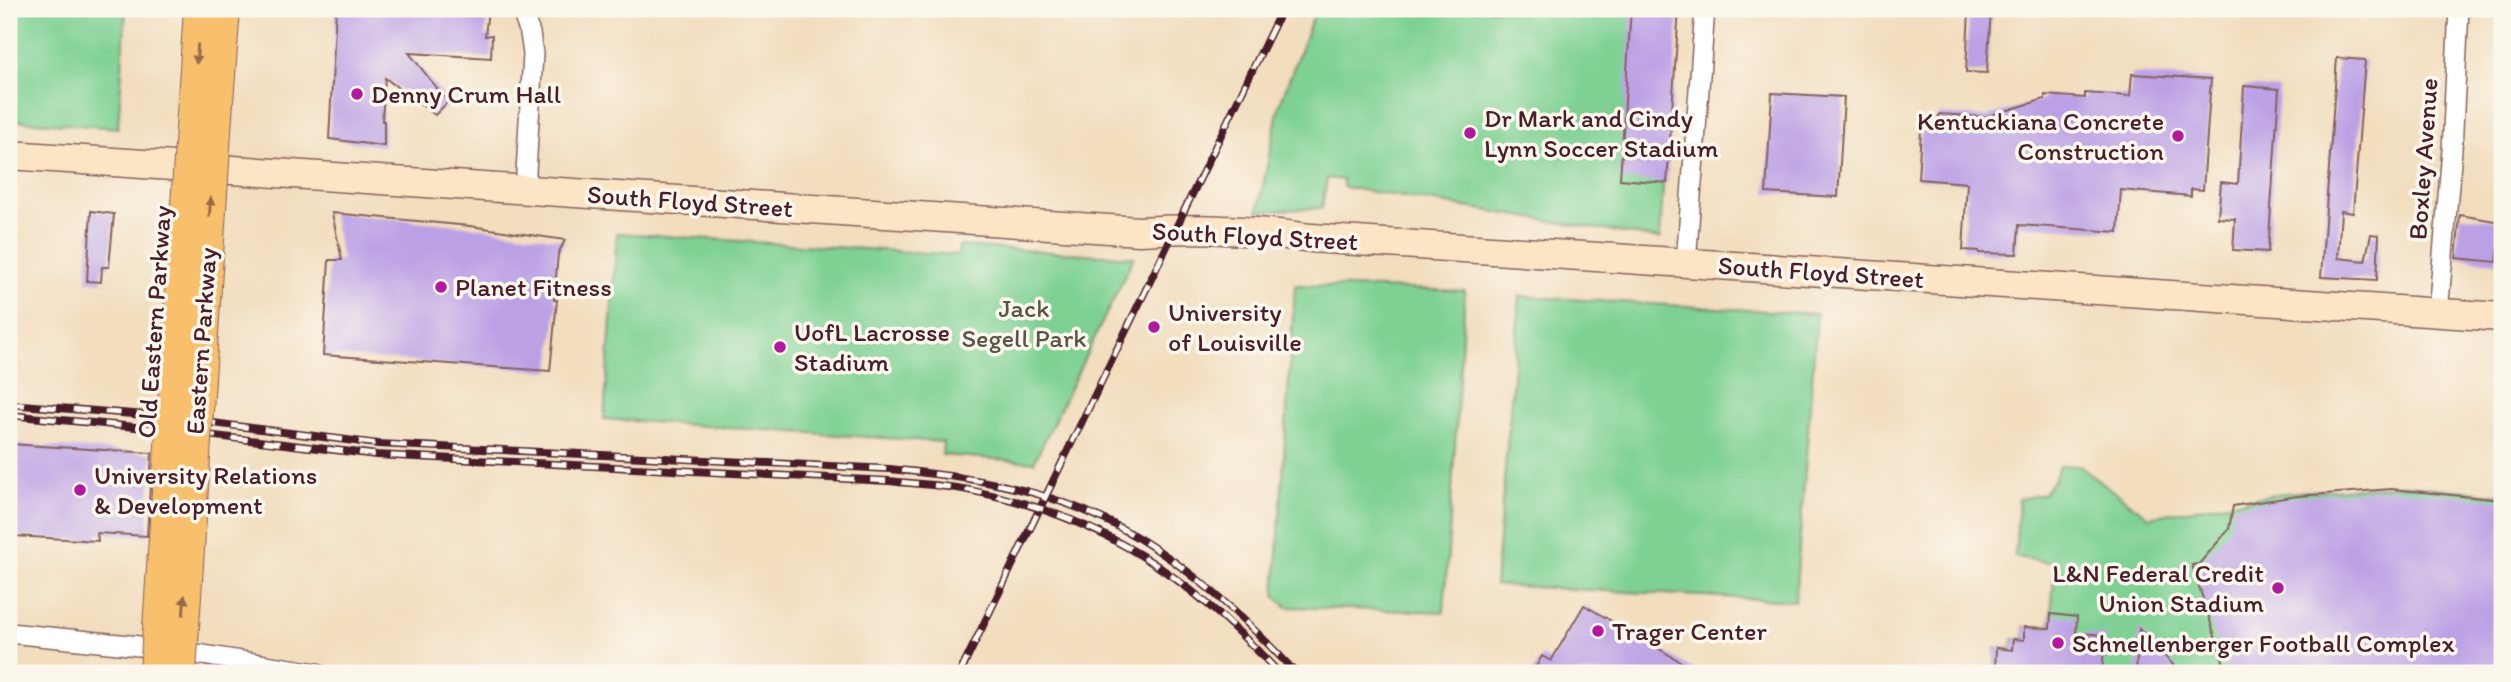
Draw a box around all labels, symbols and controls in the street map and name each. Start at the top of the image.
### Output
one-way arrow [191,43,202,65]
street label: Boxley Avenue [2401,77,2445,241]
place label: Denny Crum Hall [371,78,561,110]
marker: Denny Crum Hall [349,86,365,102]
place label: Dr Mark and Cindy Lynn Soccer Stadium [1484,102,1718,164]
place label: Kentuckiana Concrete Construction [1917,105,2164,167]
marker: Dr Mark and Cindy Lynn Soccer Stadium [1462,125,1478,141]
marker: Kentuckiana Concrete Construction [2170,128,2186,144]
street label: South Floyd Street [586,178,794,224]
one-way arrow [205,196,216,218]
street label: Old Eastern Parkway [130,204,178,440]
street label: South Floyd Street [1151,215,1359,257]
street label: Eastern Parkway [179,246,223,436]
street label: South Floyd Street [1717,249,1925,295]
place label: Planet Fitness [455,271,612,303]
marker: Planet Fitness [433,279,449,295]
park label: Jack Segell Park [961,292,1087,354]
place label: University of Louisville [1168,296,1302,358]
place label: UofL Lacrosse Stadium [794,316,950,378]
marker: University of Louisville [1146,319,1162,335]
marker: UofL Lacrosse Stadium [772,339,788,355]
place label: University Relations & Development [94,459,317,521]
marker: University Relations & Development [72,482,88,498]
place label: L&N Federal Credit Union Stadium [2052,557,2264,619]
marker: L&N Federal Credit Union Stadium [2270,580,2286,596]
one-way arrow [179,594,190,616]
place label: Trager Center [1612,615,1767,647]
marker: Trager Center [1590,623,1606,639]
place label: Schnellenberger Football Complex [2072,627,2454,659]
marker: Schnellenberger Football Complex [2050,635,2066,651]

